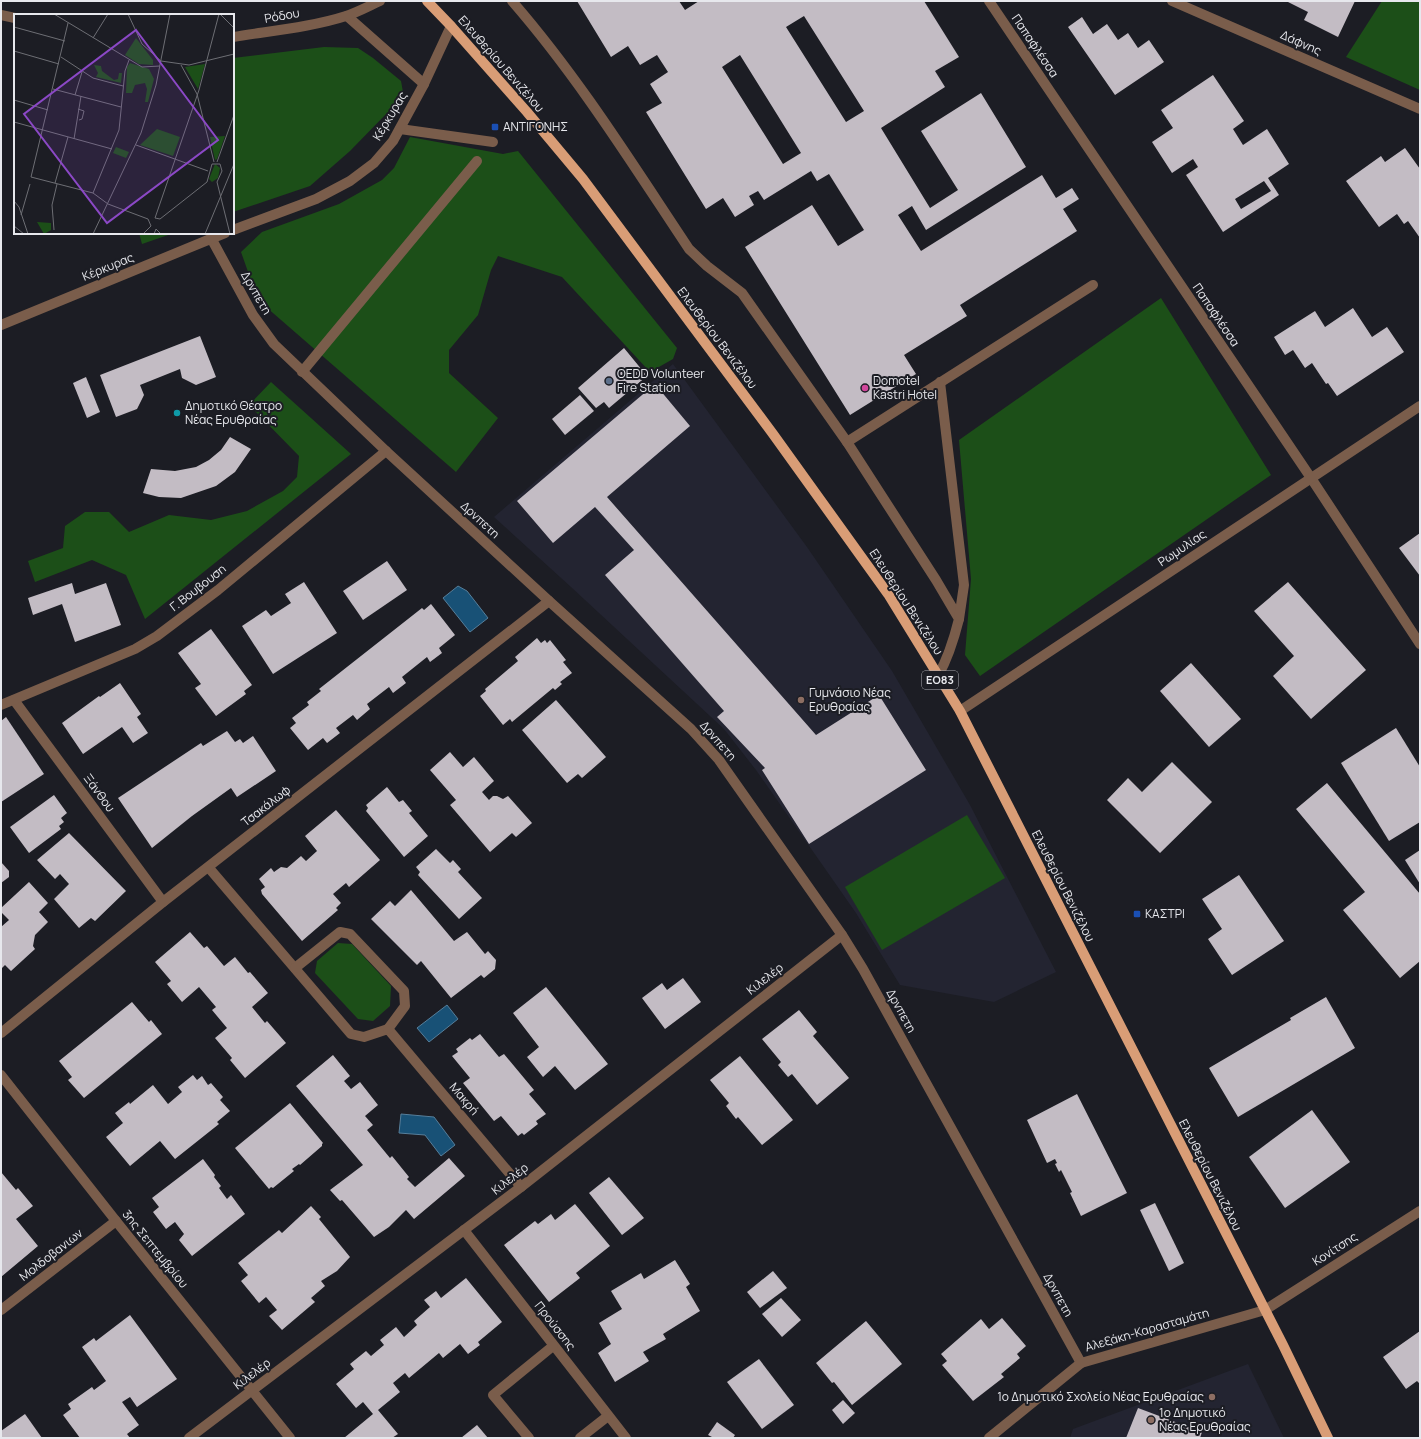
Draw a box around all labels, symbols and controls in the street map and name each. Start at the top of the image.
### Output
street label: Ρόδου [263,4,301,27]
street label: Παπαφλέσσα [1008,11,1063,81]
street label: Ελευθερίου Βενιζέλου [455,12,548,116]
inset map [14,14,234,234]
street label: Δάφνης [1278,26,1325,59]
street label: Κέρκυρας [368,88,411,143]
place label: ΑΝΤΙΓΟΝΗΣ [503,118,568,135]
marker: ΑΝΤΙΓΟΝΗΣ [490,122,500,132]
street label: Κέρκυρας [79,248,137,285]
street label: Δρνπετη [237,268,276,318]
street label: Παπαφλέσσα [1189,280,1244,350]
street label: Ελευθερίου Βενιζέλου [674,283,761,392]
place label: OEDD Volunteer Fire Station [617,365,705,396]
place label: Domotel Kastri Hotel [873,372,937,403]
marker: OEDD Volunteer Fire Station [604,376,614,386]
marker: Domotel Kastri Hotel [860,383,870,393]
place label: Δημοτικό Θέατρο Νέας Ερυθραίας [185,397,282,428]
marker: Δημοτικό Θέατρο Νέας Ερυθραίας [172,408,182,418]
street label: Δρνπετη [457,497,504,542]
street label: Ρωμυλίας [1154,525,1210,570]
street label: Ελευθερίου Βενιζέλου [866,545,947,658]
street label: Γ. Βουβουση [166,560,229,615]
road number: ΕΟ83 [922,671,958,689]
place label: Γυμνάσιο Νέας Ερυθραίας [809,684,891,715]
marker: Γυμνάσιο Νέας Ερυθραίας [796,695,806,705]
street label: Δρνπετη [696,717,740,764]
street label: Ξάνθου [80,770,119,815]
street label: Τσακάλωφ [238,781,294,830]
street label: Ελευθερίου Βενιζέλου [1028,827,1099,945]
place label: ΚΑΣΤΡΙ [1145,905,1185,922]
marker: ΚΑΣΤΡΙ [1132,909,1142,919]
street label: Κιλελέρ [743,959,787,998]
street label: Δρνπετη [882,986,920,1036]
street label: Μακρή [446,1079,483,1119]
street label: Ελευθερίου Βενιζέλου [1175,1116,1246,1234]
street label: Κιλελέρ [488,1159,532,1198]
street label: 3ης Σεπτεμβρίου [119,1206,192,1291]
street label: Μολδοβανιων [15,1224,86,1285]
street label: Κονίτσης [1309,1228,1361,1269]
street label: Δρνπετη [1039,1270,1077,1320]
street label: Προύσσης [531,1298,580,1354]
street label: Αλεξάκη-Καρασταμάτη [1083,1304,1211,1355]
street label: Κιλελέρ [230,1354,274,1393]
place label: 1ο Δημοτικό Σχολείο Νέας Ερυθραίας [997,1388,1204,1405]
marker: 1ο Δημοτικό Σχολείο Νέας Ερυθραίας [1207,1392,1217,1402]
place label: 1ο Δημοτικό Νέας Ερυθραίας [1159,1404,1251,1435]
marker: 1ο Δημοτικό Νέας Ερυθραίας [1146,1415,1156,1425]

